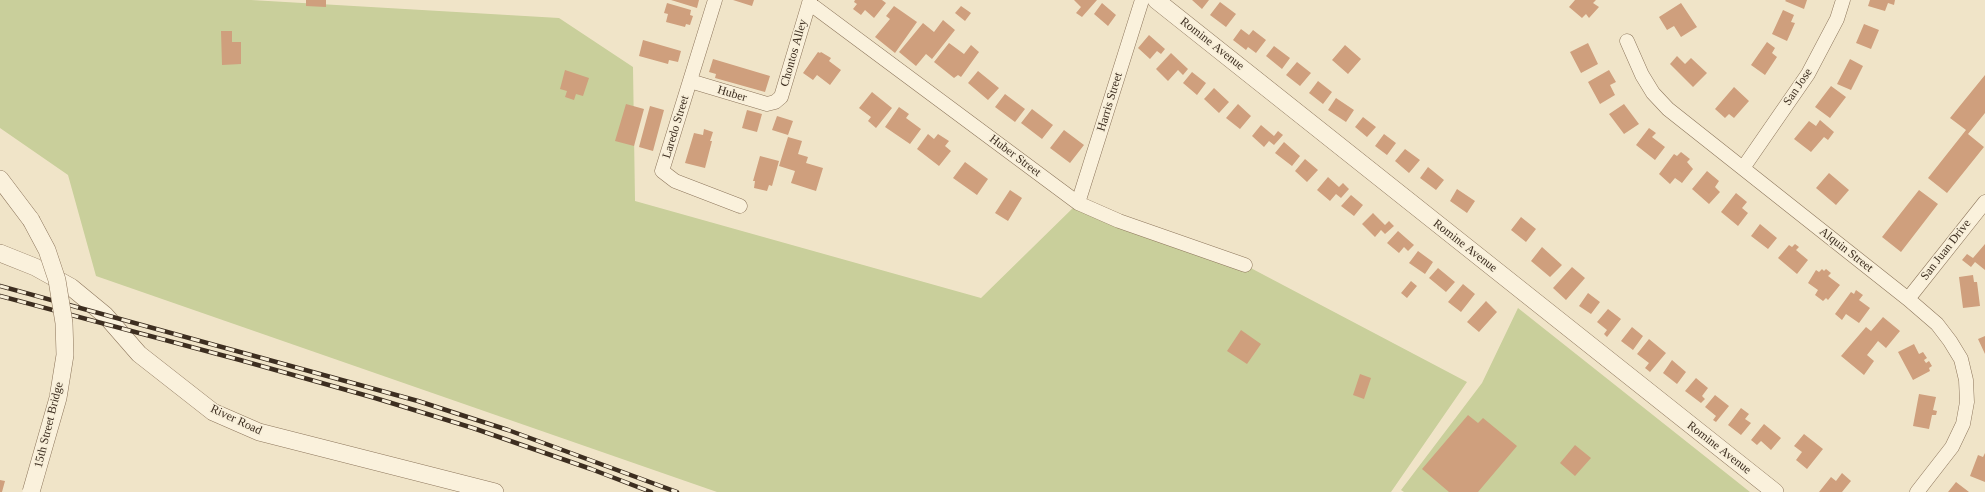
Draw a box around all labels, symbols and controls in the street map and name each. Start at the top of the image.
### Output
street label: Romine Avenue [1177,14,1247,74]
street label: Chontos Alley [777,18,811,88]
street label: San Jose [1780,66,1816,108]
street label: Harris Street [1094,71,1126,133]
street label: Huber [716,83,748,105]
street label: Laredo Street [660,94,692,160]
street label: Huber Street [986,132,1044,180]
street label: Romine Avenue [1430,216,1500,276]
street label: San Juan Drive [1918,217,1974,283]
street label: Alquin Street [1816,225,1876,275]
street label: 15th Street Bridge [31,381,67,469]
street label: River Road [208,402,264,438]
street label: Romine Avenue [1684,418,1754,478]

